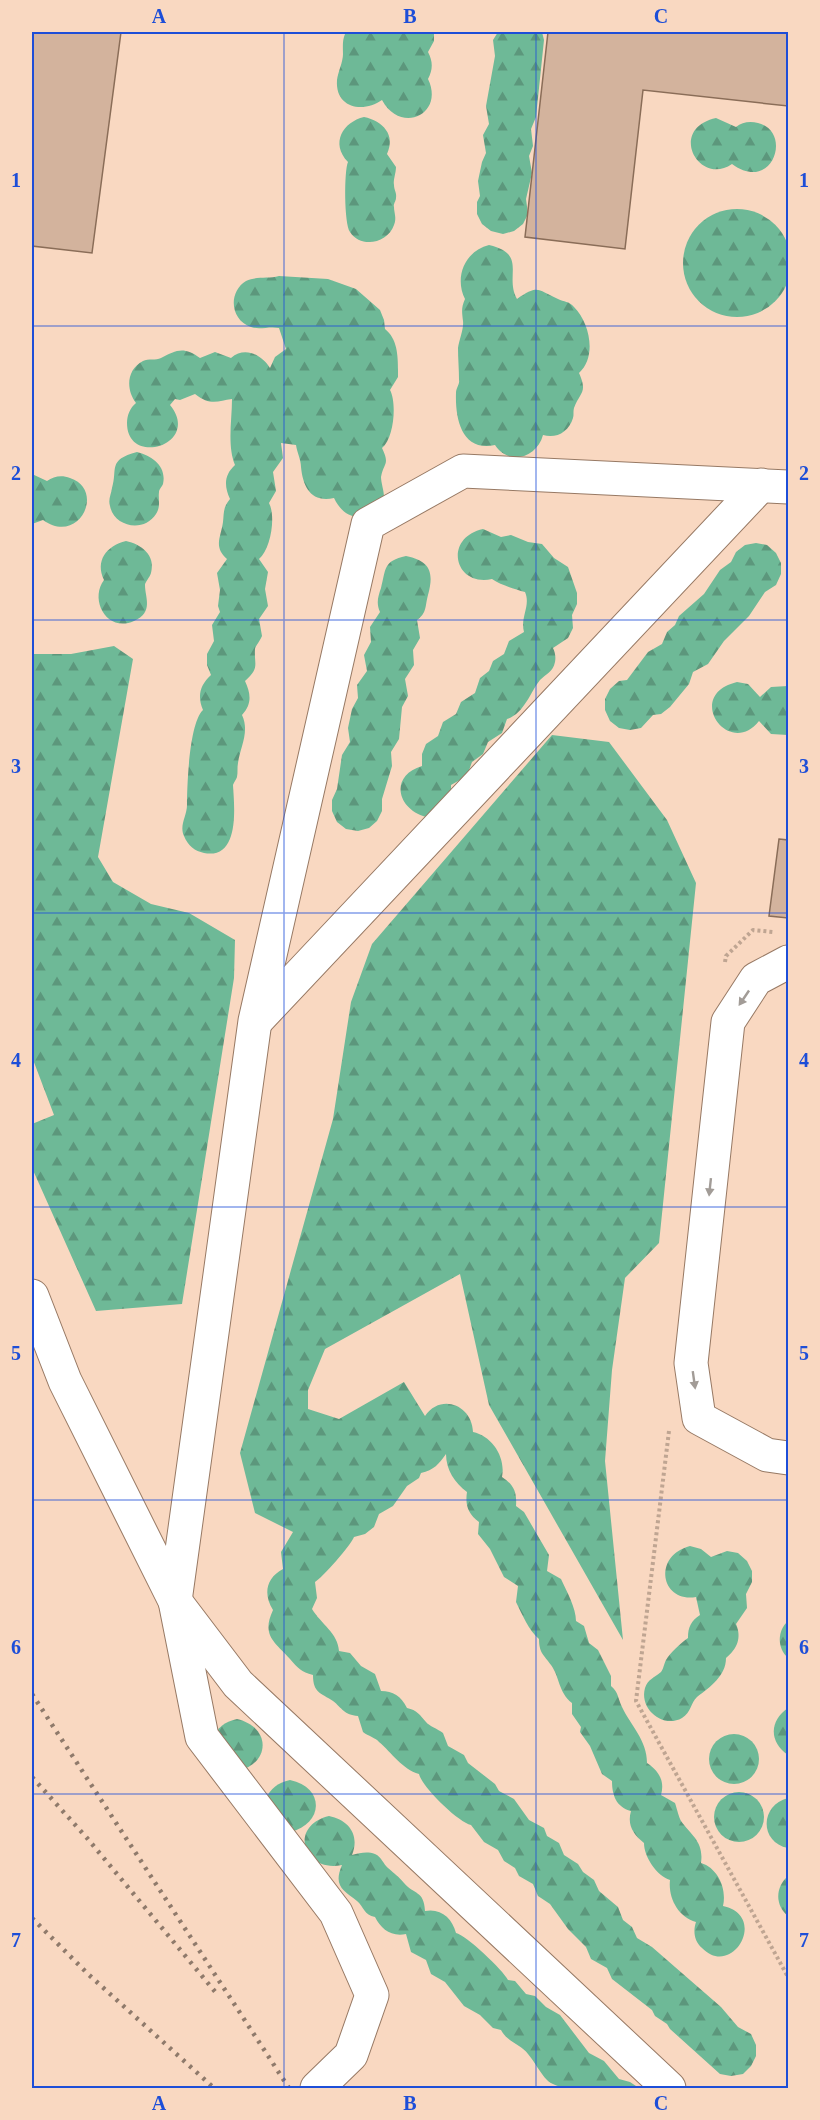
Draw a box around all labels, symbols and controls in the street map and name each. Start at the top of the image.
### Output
text: A [152,5,167,27]
text: B [403,5,417,27]
text: C [654,5,668,27]
text: 1 [11,169,21,191]
text: 1 [799,169,809,191]
text: 2 [11,462,21,484]
text: 2 [799,462,809,484]
text: 3 [11,755,21,777]
text: 3 [799,755,809,777]
one-way arrow [738,989,750,1005]
text: 4 [11,1049,21,1071]
text: 4 [799,1049,809,1071]
one-way arrow [705,1177,715,1196]
text: 5 [11,1342,21,1364]
text: 5 [799,1342,809,1364]
one-way arrow [690,1371,699,1390]
text: 6 [11,1636,21,1658]
text: 6 [799,1636,809,1658]
text: 7 [11,1929,21,1951]
text: 7 [799,1929,809,1951]
text: A [152,2092,167,2114]
text: B [403,2092,417,2114]
text: C [654,2092,668,2114]

